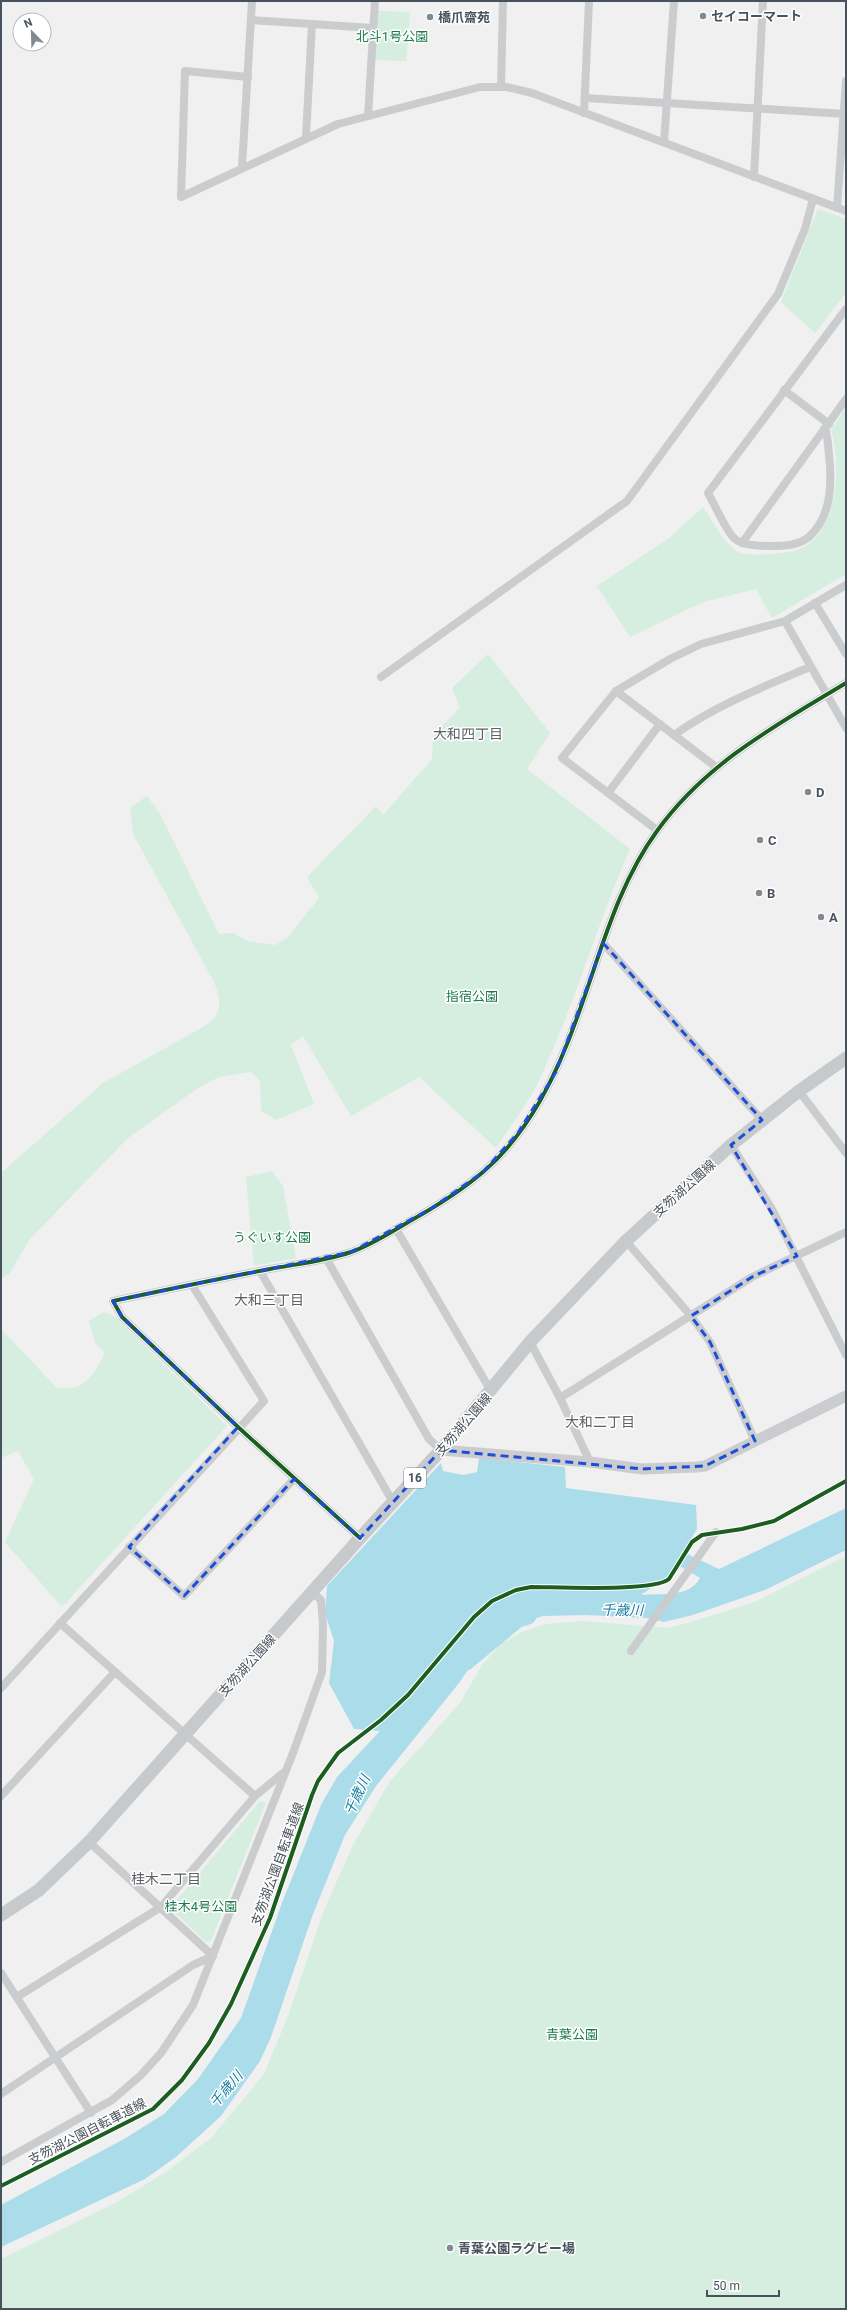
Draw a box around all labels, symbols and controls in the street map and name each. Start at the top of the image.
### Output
place label: セイコーマート [711,9,802,24]
place label: 橋爪齋苑 [438,10,490,25]
marker: セイコーマート [698,11,708,21]
north arrow [12,12,52,52]
marker: 橋爪齋苑 [425,12,435,22]
text: N [22,16,35,31]
park label: 北斗1号公園 [356,29,428,44]
district label: 大和四丁目 [433,726,503,742]
place label: D [816,785,824,800]
marker: D [803,787,813,797]
place label: C [768,833,777,848]
marker: C [755,835,765,845]
place label: B [767,886,775,901]
marker: B [754,888,764,898]
place label: A [829,910,838,925]
marker: A [816,912,826,922]
park label: 指宿公園 [446,989,498,1004]
street label: 支笏湖公園線 [650,1157,718,1220]
park label: うぐいす公園 [233,1230,311,1245]
district label: 大和三丁目 [234,1292,304,1308]
street label: 支笏湖公園線 [432,1390,495,1459]
district label: 大和二丁目 [565,1414,635,1430]
road number: 16 [404,1468,426,1488]
water label: 千歳川 [601,1602,645,1618]
street label: 支笏湖公園線 [216,1631,279,1699]
water label: 千歳川 [341,1771,374,1817]
street label: 支笏湖公園自転車道線 [248,1801,307,1928]
district label: 桂木二丁目 [131,1871,201,1887]
park label: 桂木4号公園 [165,1899,237,1914]
park label: 青葉公園 [546,2027,598,2042]
water label: 千歳川 [206,2066,247,2110]
street label: 支笏湖公園自転車道線 [26,2095,149,2168]
place label: 青葉公園ラグビー場 [458,2241,575,2256]
marker: 青葉公園ラグビー場 [445,2243,455,2253]
scale bar [707,2272,779,2298]
text: 50 m [713,2279,740,2293]

